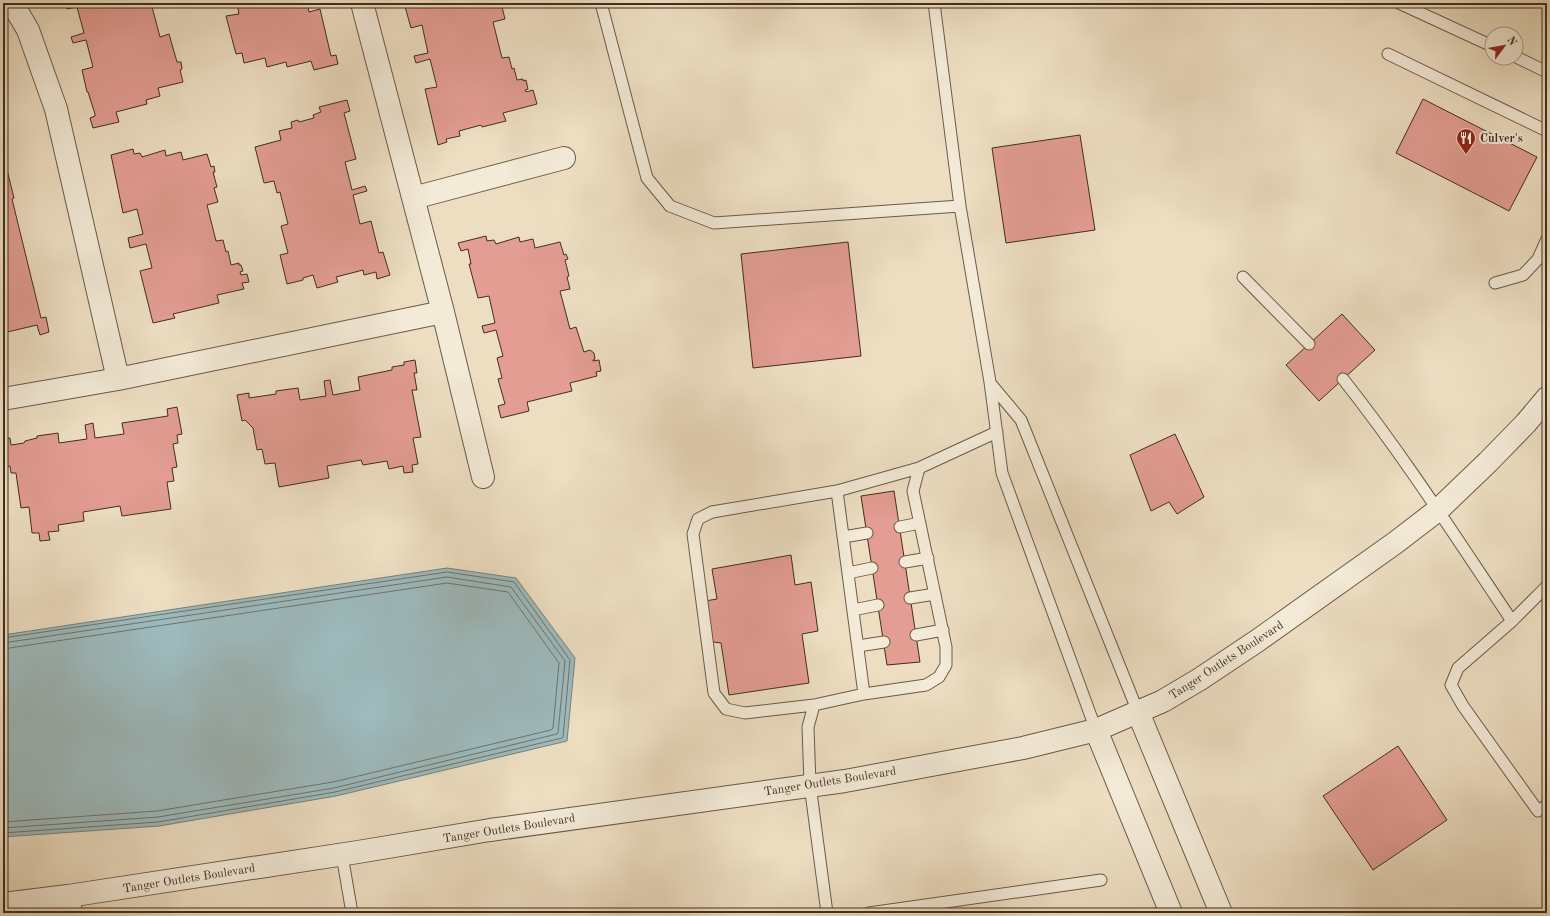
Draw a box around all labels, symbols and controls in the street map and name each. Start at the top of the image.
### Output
north arrow [1484,26,1524,66]
text: N [1504,35,1518,48]
restaurant icon: Culver's [1455,127,1477,155]
place label: Culver's [1480,133,1523,145]
street label: Tanger Outlets Boulevard [1167,619,1286,702]
street label: Tanger Outlets Boulevard [763,766,897,798]
street label: Tanger Outlets Boulevard [442,813,576,845]
street label: Tanger Outlets Boulevard [122,863,256,895]

